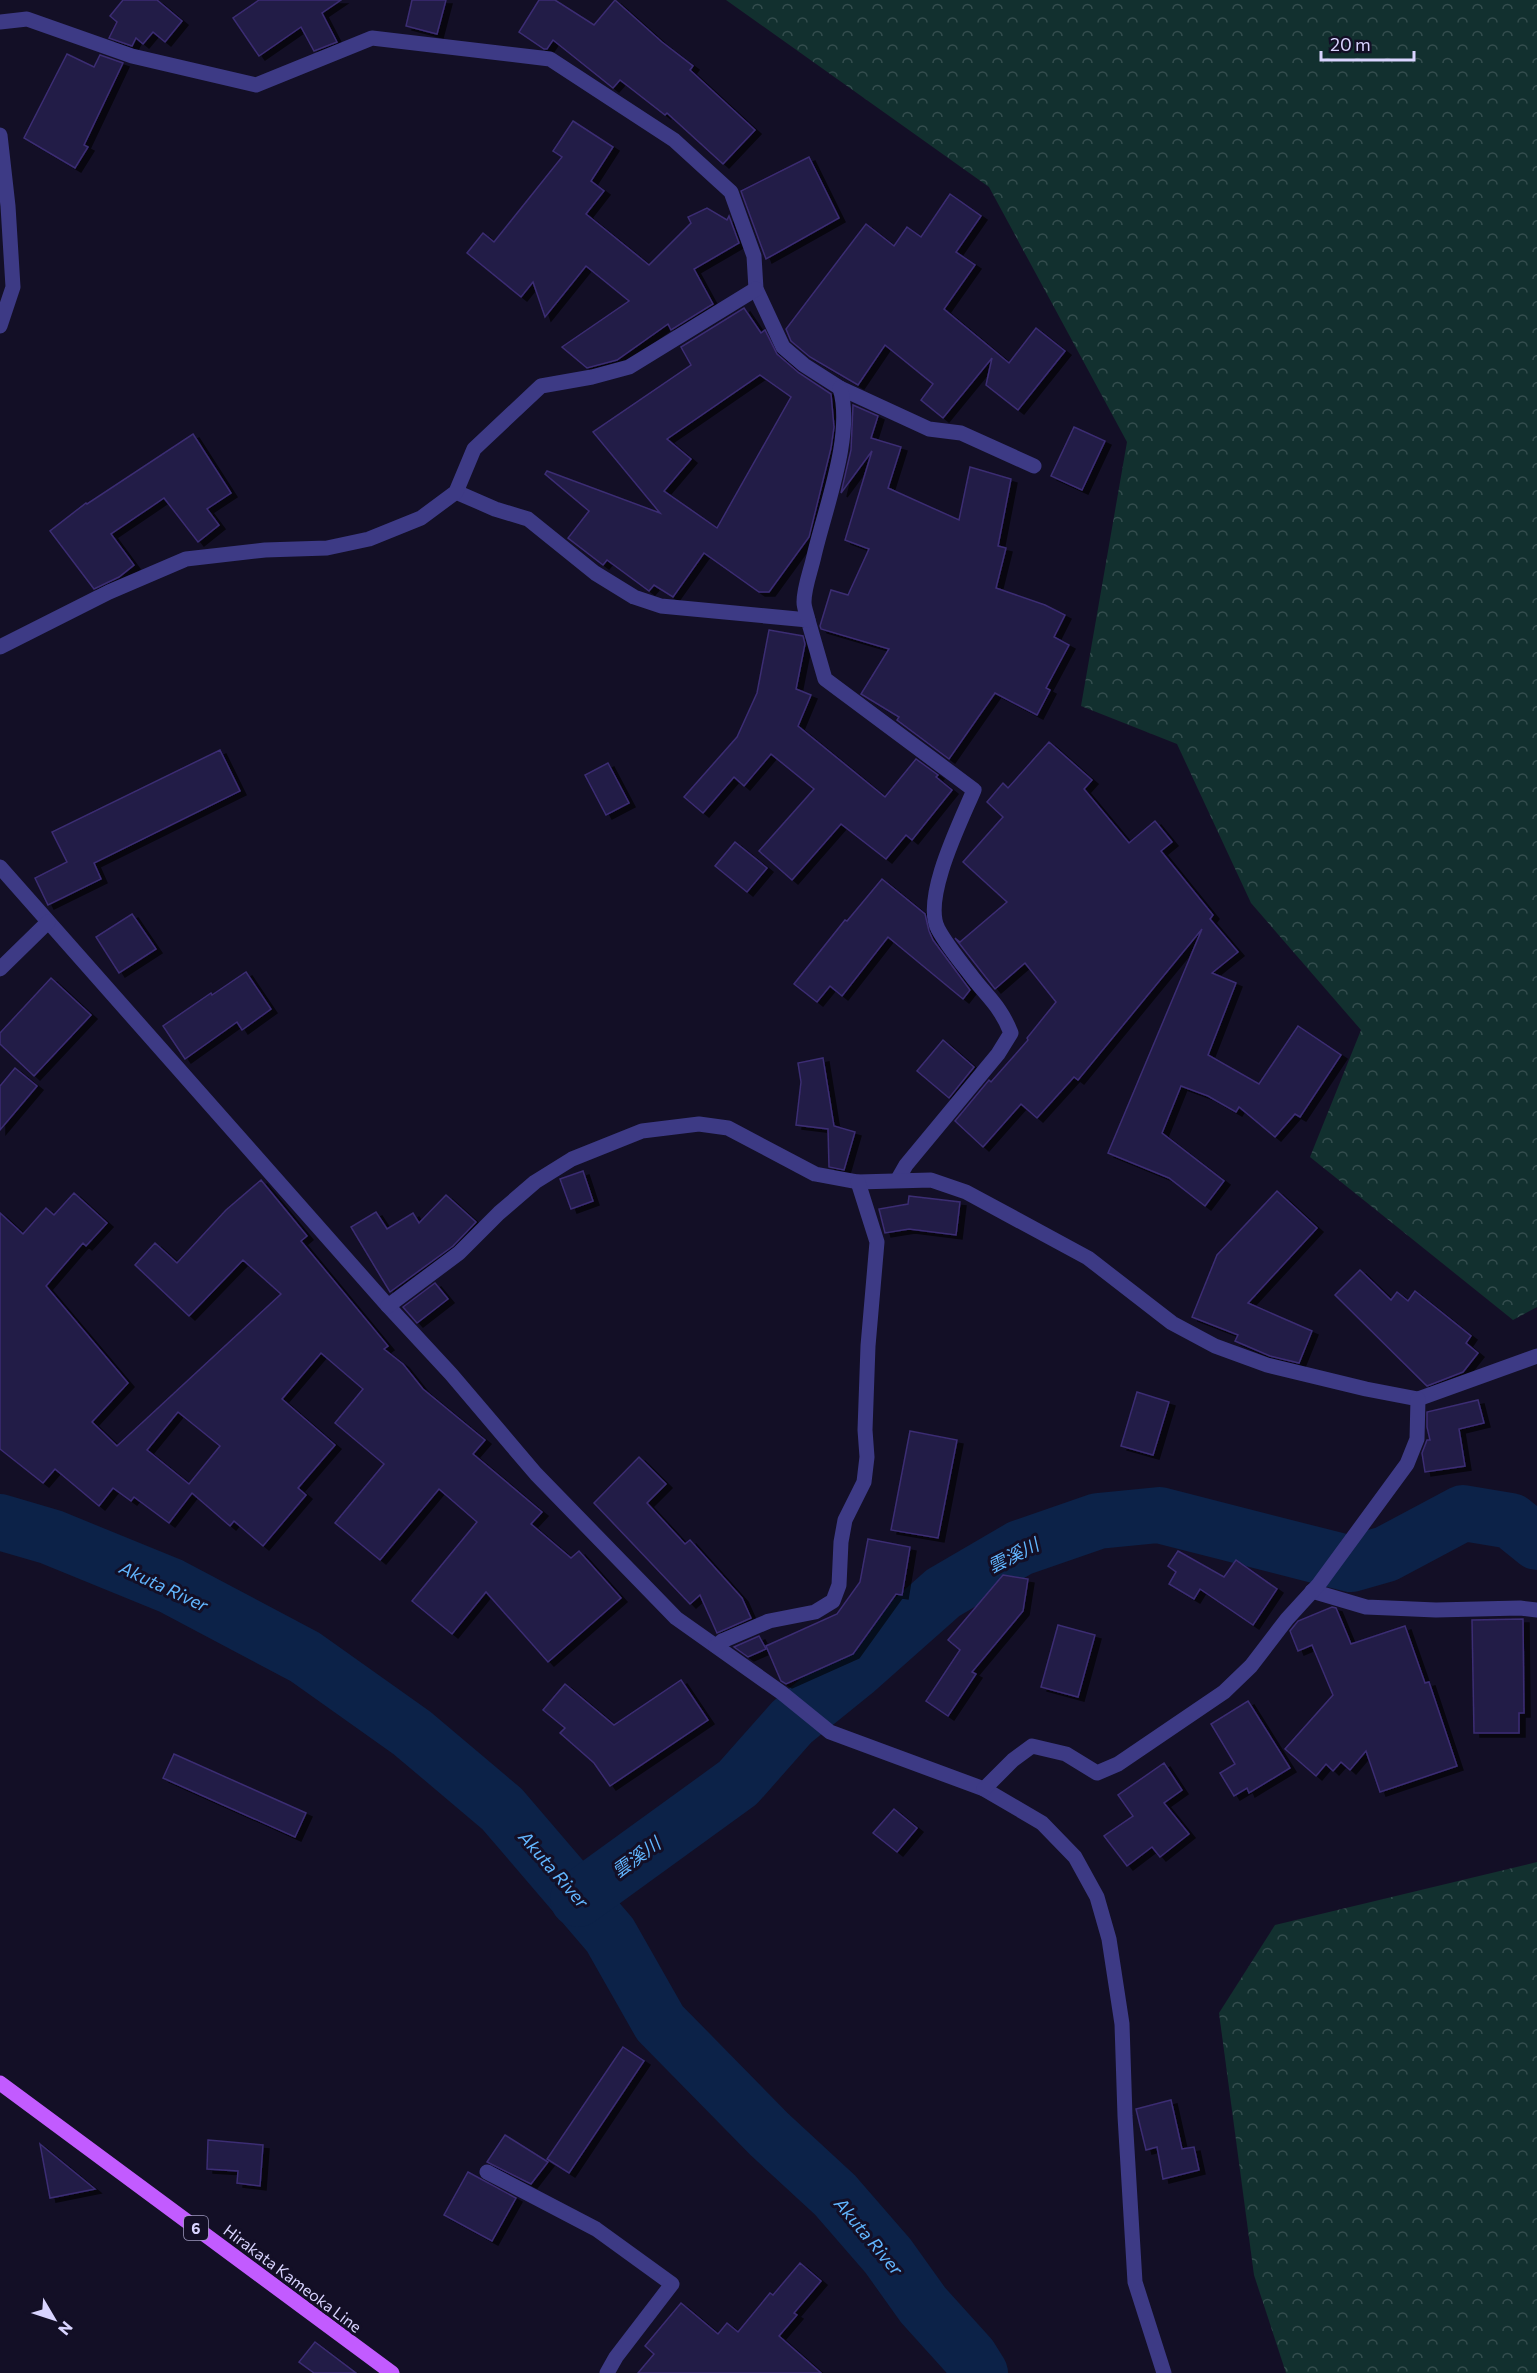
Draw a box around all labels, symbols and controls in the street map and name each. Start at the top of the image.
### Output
scale bar [1321,24,1414,62]
text: 20 m [1330,33,1371,55]
water label: 雲溪川 [984,1532,1044,1577]
water label: Akuta River [115,1556,212,1616]
water label: Akuta River [514,1825,594,1913]
water label: 雲溪川 [608,1831,666,1882]
water label: Akuta River [829,2192,908,2280]
road number: 6 [184,2216,208,2240]
street label: Hirakata Kameoka Line [220,2220,366,2336]
north arrow [24,2289,84,2349]
text: N [55,2318,77,2339]

